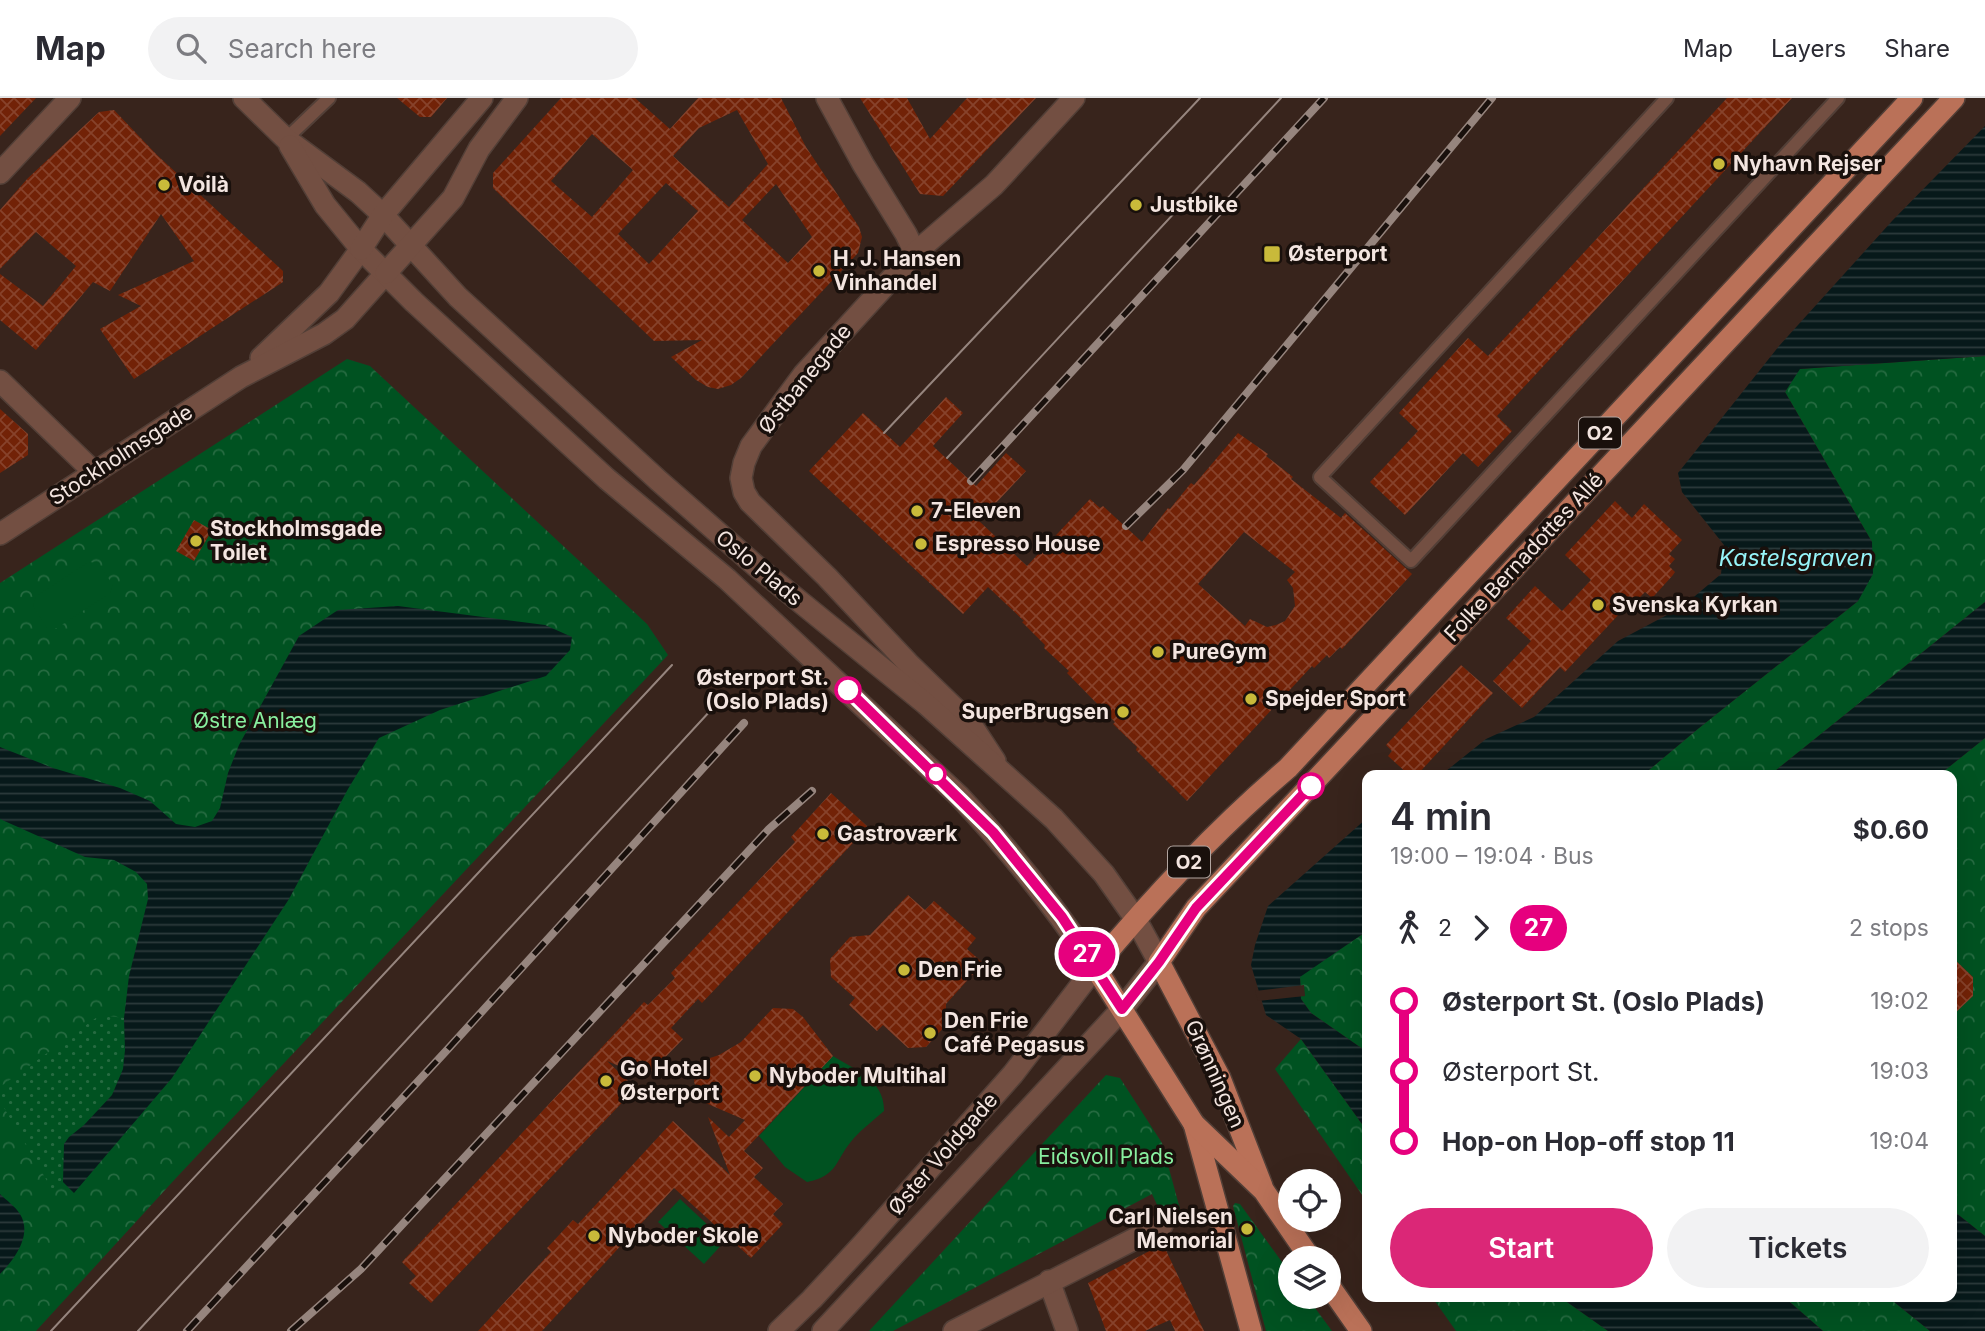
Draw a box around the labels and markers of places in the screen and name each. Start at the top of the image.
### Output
place label: Nyhavn Rejser [1733,151,1882,176]
marker: Nyhavn Rejser [1711,156,1727,172]
place label: Voilà [178,172,229,197]
marker: Voilà [156,177,172,193]
place label: Justbike [1150,192,1238,217]
marker: Justbike [1128,197,1144,213]
place label: Østerport [1288,241,1388,266]
marker: Østerport [1262,244,1282,264]
place label: H. J. Hansen Vinhandel [833,246,961,295]
marker: H. J. Hansen Vinhandel [811,263,827,279]
place label: 7-Eleven [931,498,1021,523]
marker: 7-Eleven [909,503,925,519]
place label: Stockholmsgade Toilet [210,516,382,565]
place label: Espresso House [935,531,1101,556]
marker: Stockholmsgade Toilet [188,533,204,549]
marker: Espresso House [913,536,929,552]
place label: Svenska Kyrkan [1612,592,1778,617]
marker: Svenska Kyrkan [1590,597,1606,613]
place label: PureGym [1172,639,1267,664]
marker: PureGym [1150,644,1166,660]
place label: Østerport St. (Oslo Plads) [696,665,829,714]
marker: Østerport St. (Oslo Plads) [835,677,861,703]
place label: Spejder Sport [1265,686,1406,711]
marker: Spejder Sport [1243,691,1259,707]
place label: SuperBrugsen [961,699,1109,724]
marker: SuperBrugsen [1115,704,1131,720]
unlabelled marker [926,764,946,784]
unlabelled marker [1298,773,1324,799]
place label: Gastroværk [837,821,958,846]
marker: Gastroværk [815,826,831,842]
place label: Den Frie [918,957,1003,982]
marker: Den Frie [896,962,912,978]
place label: Den Frie Café Pegasus [944,1008,1085,1057]
marker: Den Frie Café Pegasus [922,1025,938,1041]
place label: Go Hotel Østerport [620,1056,720,1105]
place label: Nyboder Multihal [769,1063,946,1088]
marker: Nyboder Multihal [747,1068,763,1084]
marker: Go Hotel Østerport [598,1073,614,1089]
place label: Carl Nielsen Memorial [1108,1204,1233,1253]
marker: Carl Nielsen Memorial [1239,1221,1255,1237]
place label: Nyboder Skole [608,1223,759,1248]
marker: Nyboder Skole [586,1228,602,1244]

